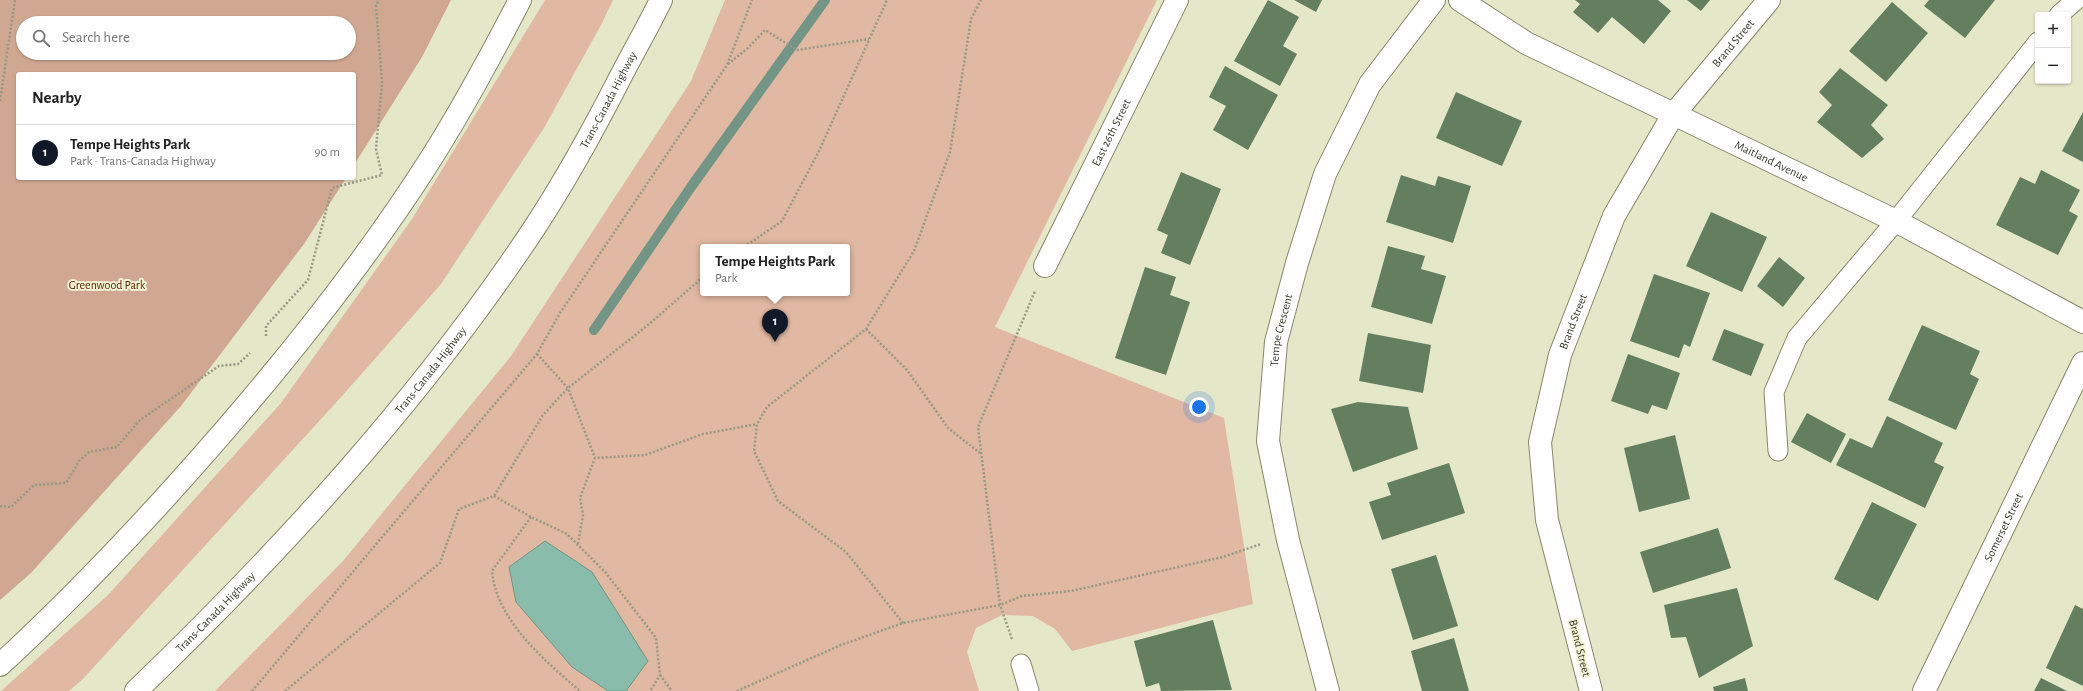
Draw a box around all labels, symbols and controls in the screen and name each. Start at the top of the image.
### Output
map controls [2035,12,2071,84]
button: + [2035,12,2071,48]
search box [16,16,356,60]
street label: Brand Street [1710,17,1756,69]
icon: search [30,27,52,49]
text: Search here [62,30,130,45]
button: − [2035,48,2071,84]
street label: Trans-Canada Highway [578,50,640,150]
text: Nearby [32,89,82,106]
street label: East 26th Street [1090,97,1133,168]
text: Tempe Heights Park [70,137,190,152]
street label: Maitland Avenue [1733,138,1810,184]
text: 1 [43,146,47,159]
text: 90 m [314,146,340,159]
text: Park · Trans-Canada Highway [70,155,216,168]
popup [700,244,850,296]
text: Tempe Heights Park [715,254,835,269]
text: Park [715,272,737,285]
park label: Greenwood Park [69,279,146,291]
street label: Tempe Crescent [1268,292,1295,367]
street label: Brand Street [1557,292,1589,351]
pin: 1 [762,309,788,342]
street label: Trans-Canada Highway [393,324,469,416]
your location [1189,397,1209,417]
street label: Somerset Street [1982,491,2025,563]
street label: Trans-Canada Highway [174,570,258,654]
street label: Brand Street [1567,618,1593,678]

